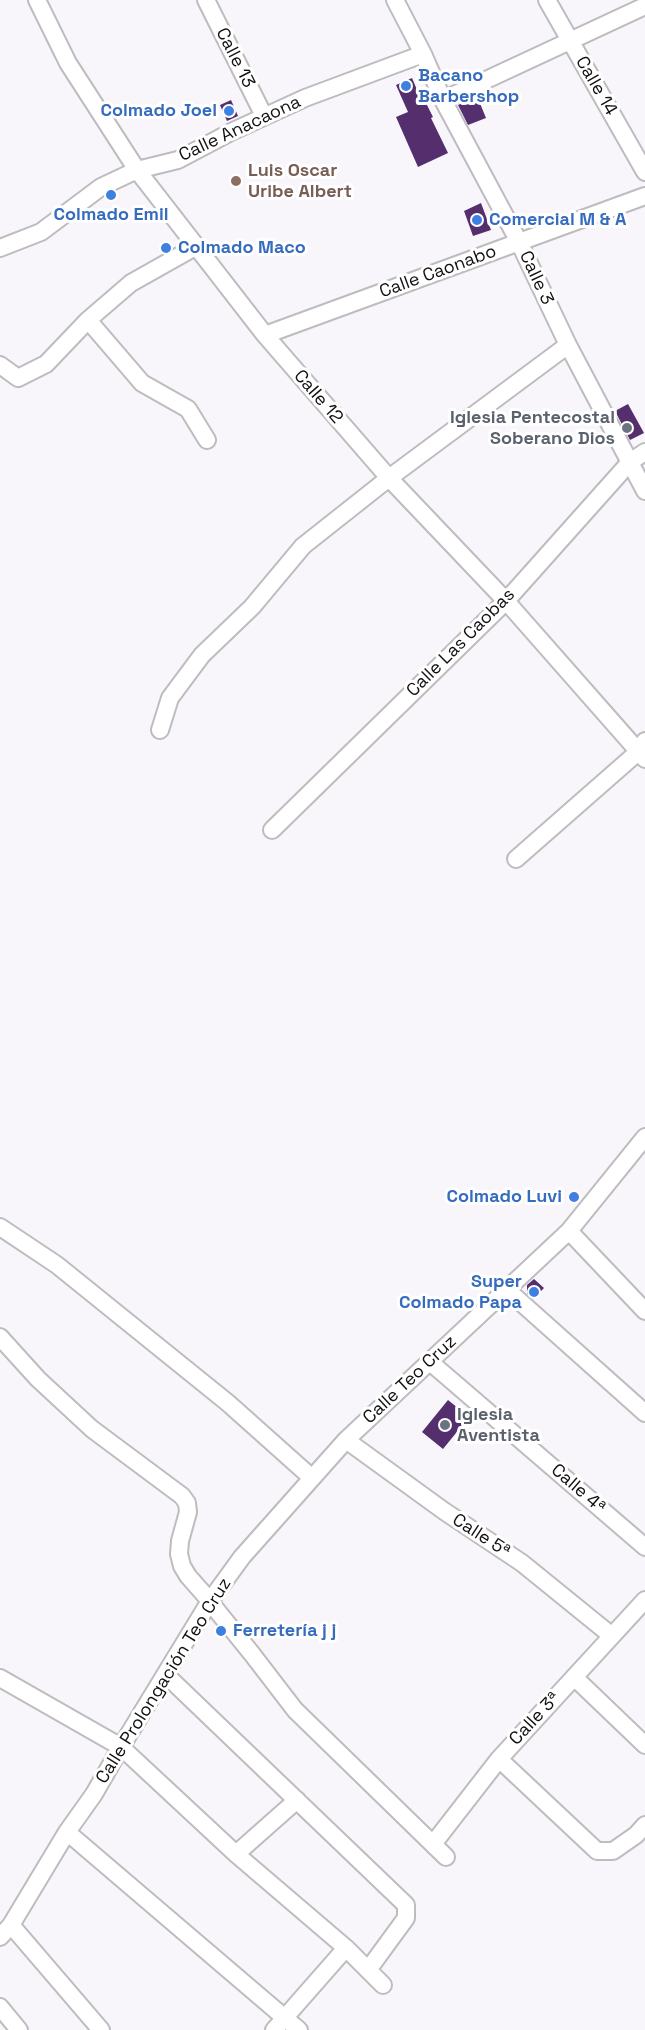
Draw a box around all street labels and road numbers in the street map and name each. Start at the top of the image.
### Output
street label: Calle 13 [211,24,259,92]
street label: Calle 14 [570,53,622,119]
street label: Calle Anacaona [176,91,304,167]
street label: Calle Caonabo [377,241,499,303]
street label: Calle 3 [514,248,558,308]
street label: Calle 12 [289,366,347,428]
street label: Calle Las Caobas [402,584,520,702]
street label: Calle Teo Cruz [359,1331,461,1429]
street label: Calle 4ª [546,1460,610,1518]
street label: Calle 5ª [448,1509,514,1563]
street label: Calle Prolongación Teo Cruz [92,1574,236,1788]
street label: Calle 3ª [505,1688,565,1750]

